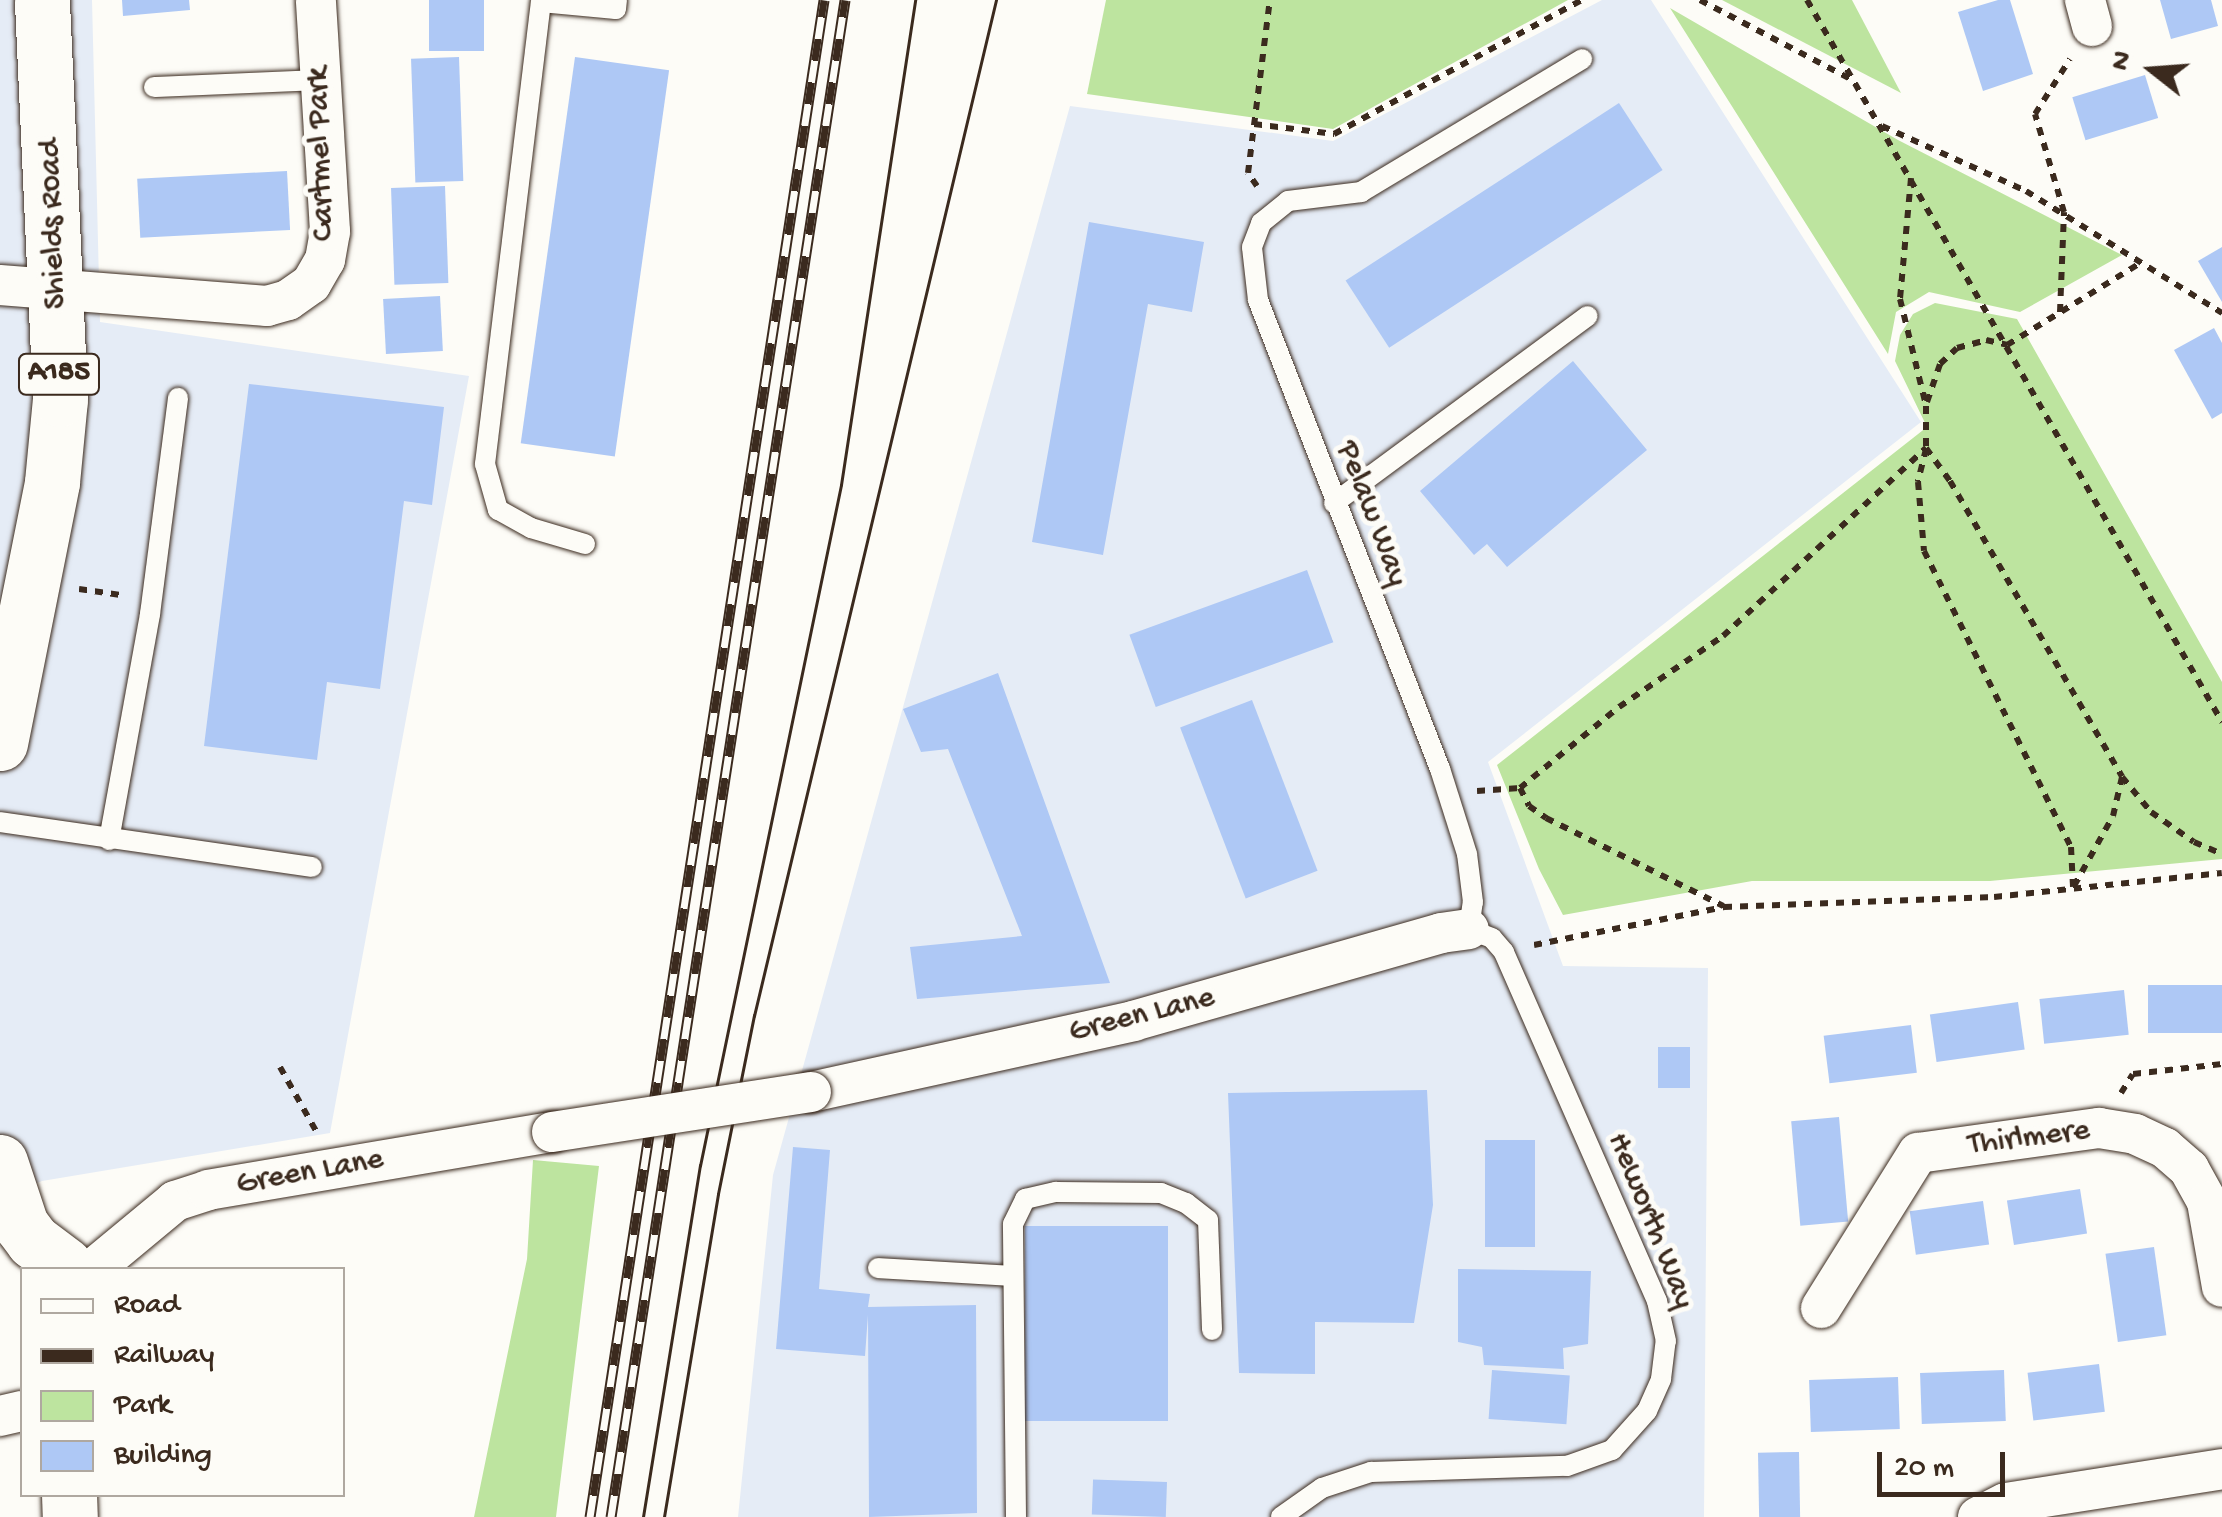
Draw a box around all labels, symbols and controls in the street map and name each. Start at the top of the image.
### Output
north arrow [2102,20,2202,120]
text: N [2104,48,2141,75]
street label: Cartmel Park [300,66,344,242]
street label: Shields Road [32,138,76,310]
road number: A185 [17,349,102,399]
street label: Pelaw Way [1326,436,1416,592]
street label: Green Lane [1065,979,1219,1053]
street label: Thirlmere [1966,1113,2092,1165]
street label: Heworth Way [1597,1128,1703,1314]
street label: Green Lane [234,1141,386,1205]
legend [20,1267,345,1497]
text: Road [114,1289,180,1324]
text: Railway [114,1339,214,1374]
text: Park [114,1389,171,1424]
scale bar [1882,1432,2010,1494]
text: Building [114,1439,212,1474]
text: 20 m [1894,1452,1954,1487]

